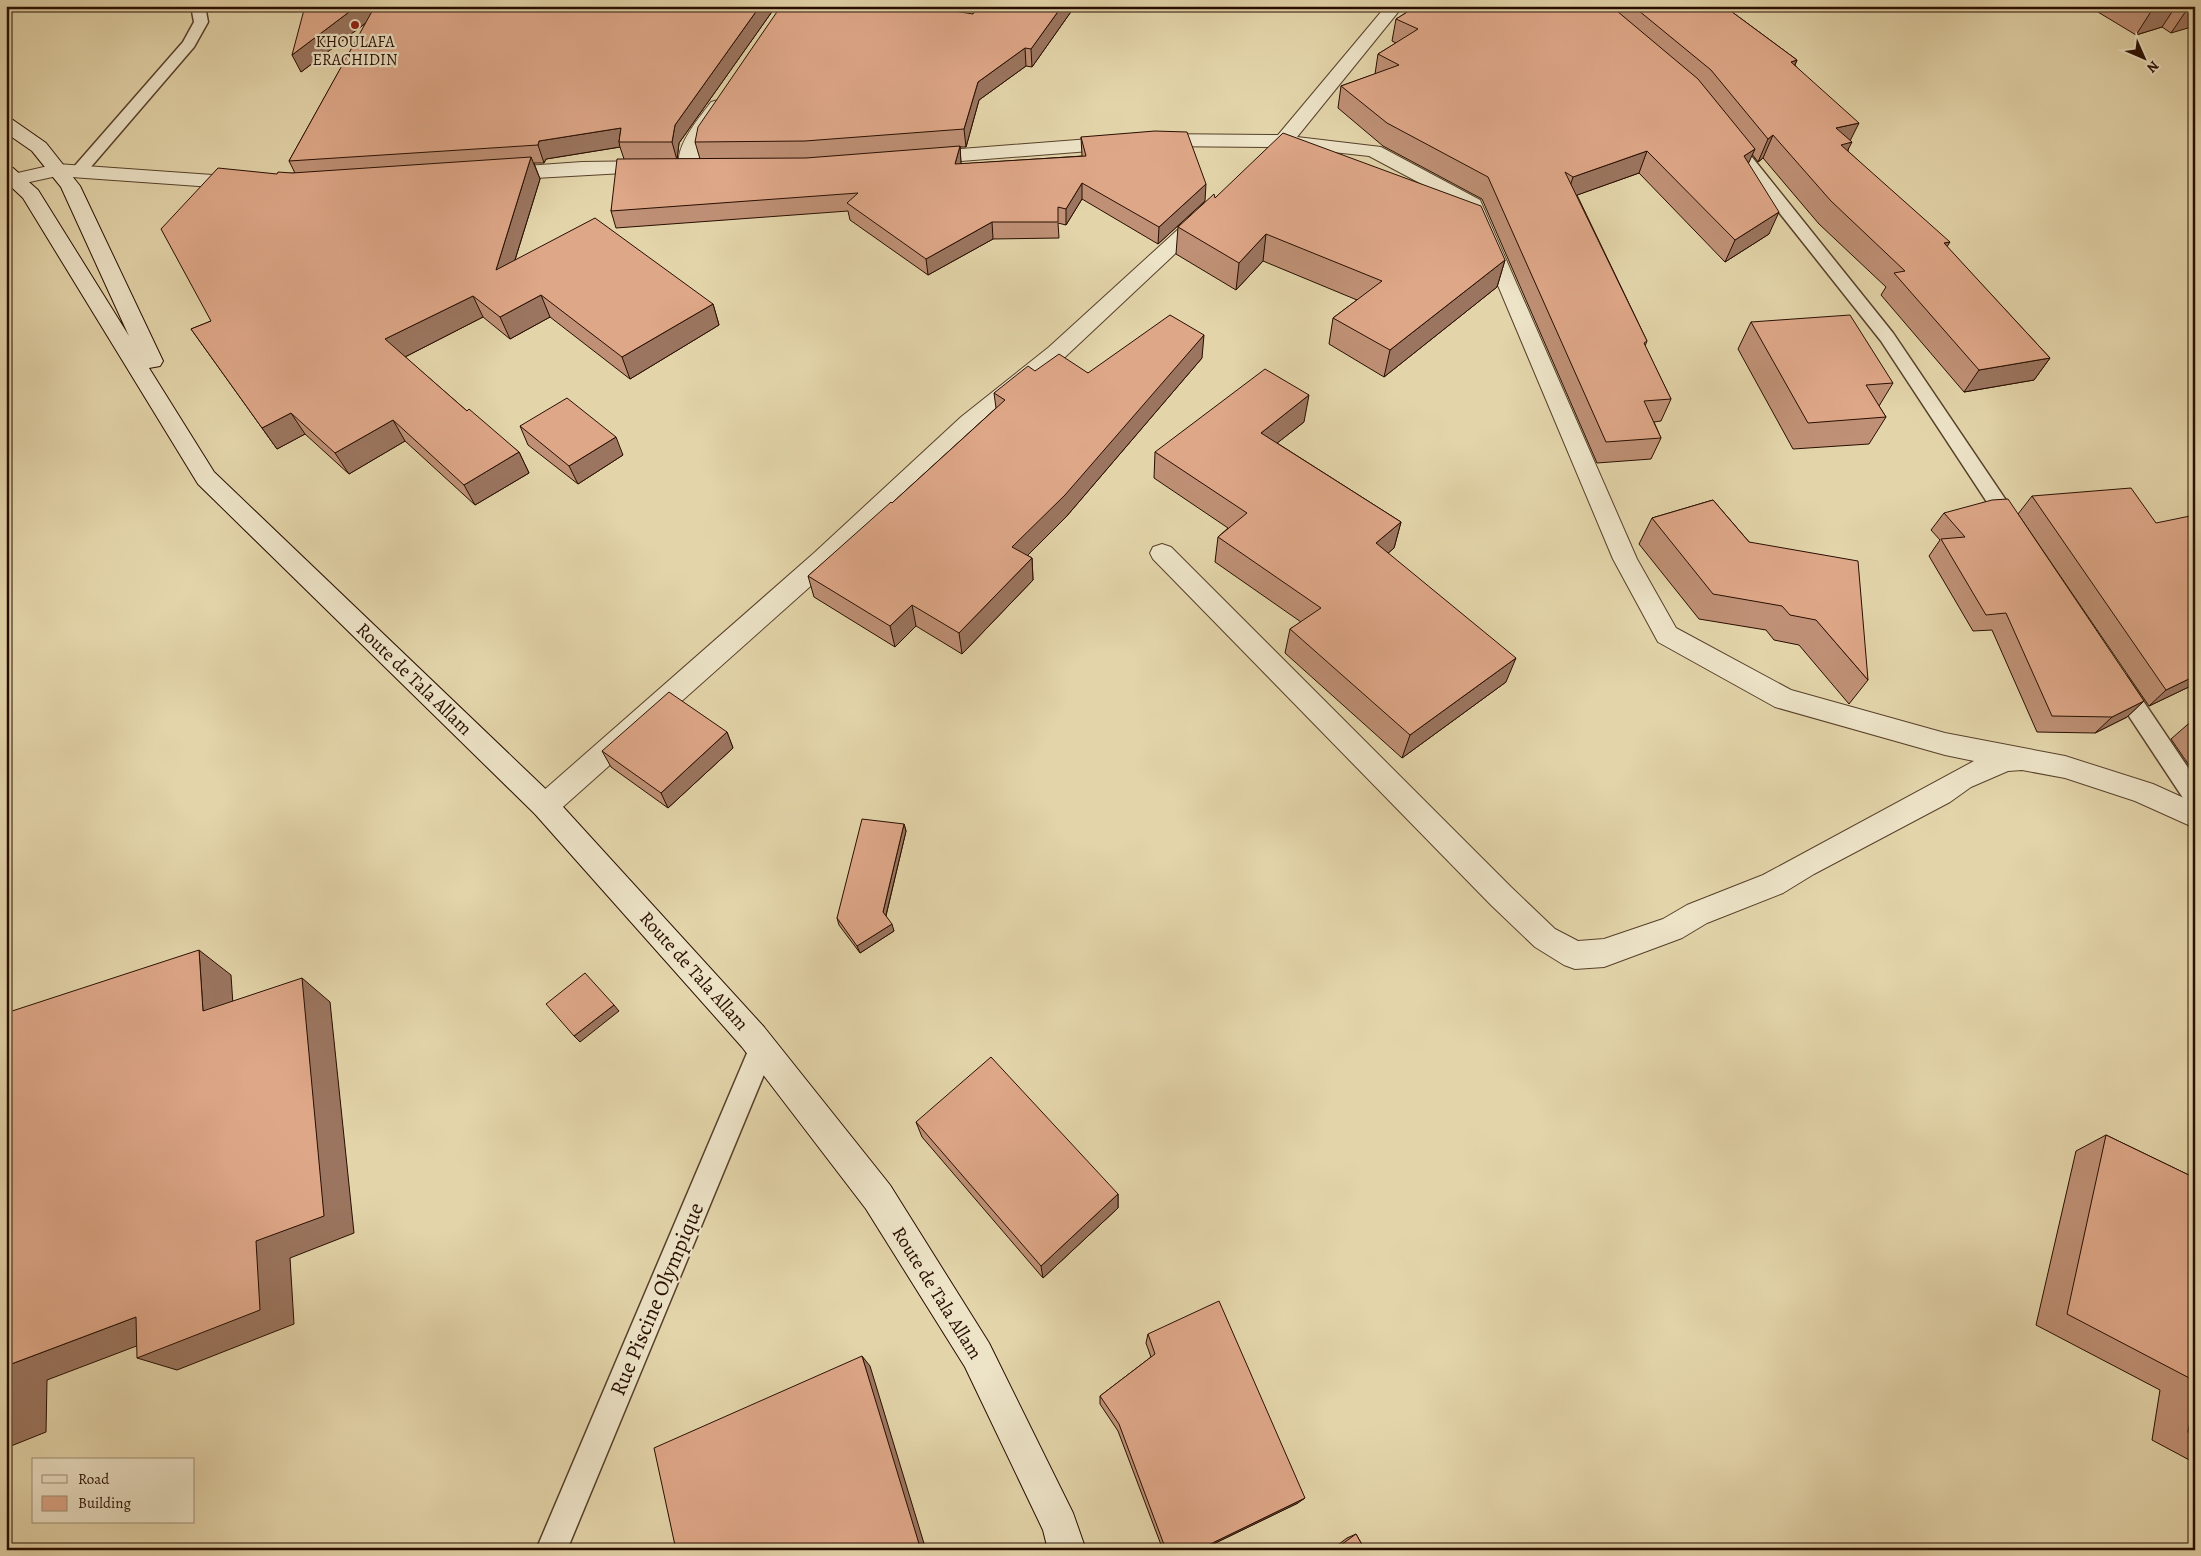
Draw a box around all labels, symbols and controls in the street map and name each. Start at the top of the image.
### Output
marker: KHOULAFA ERACHIDIN [349,19,361,31]
place label: KHOULAFA ERACHIDIN [313,31,397,71]
north arrow [2118,32,2168,82]
text: N [2143,57,2163,77]
street label: Route de Tala Allam [350,617,478,741]
street label: Route de Tala Allam [633,906,755,1036]
street label: Rue Piscine Olympique [603,1198,711,1400]
street label: Route de Tala Allam [886,1222,988,1364]
legend [32,1458,195,1524]
text: Road [78,1469,110,1489]
text: Building [78,1493,131,1513]

